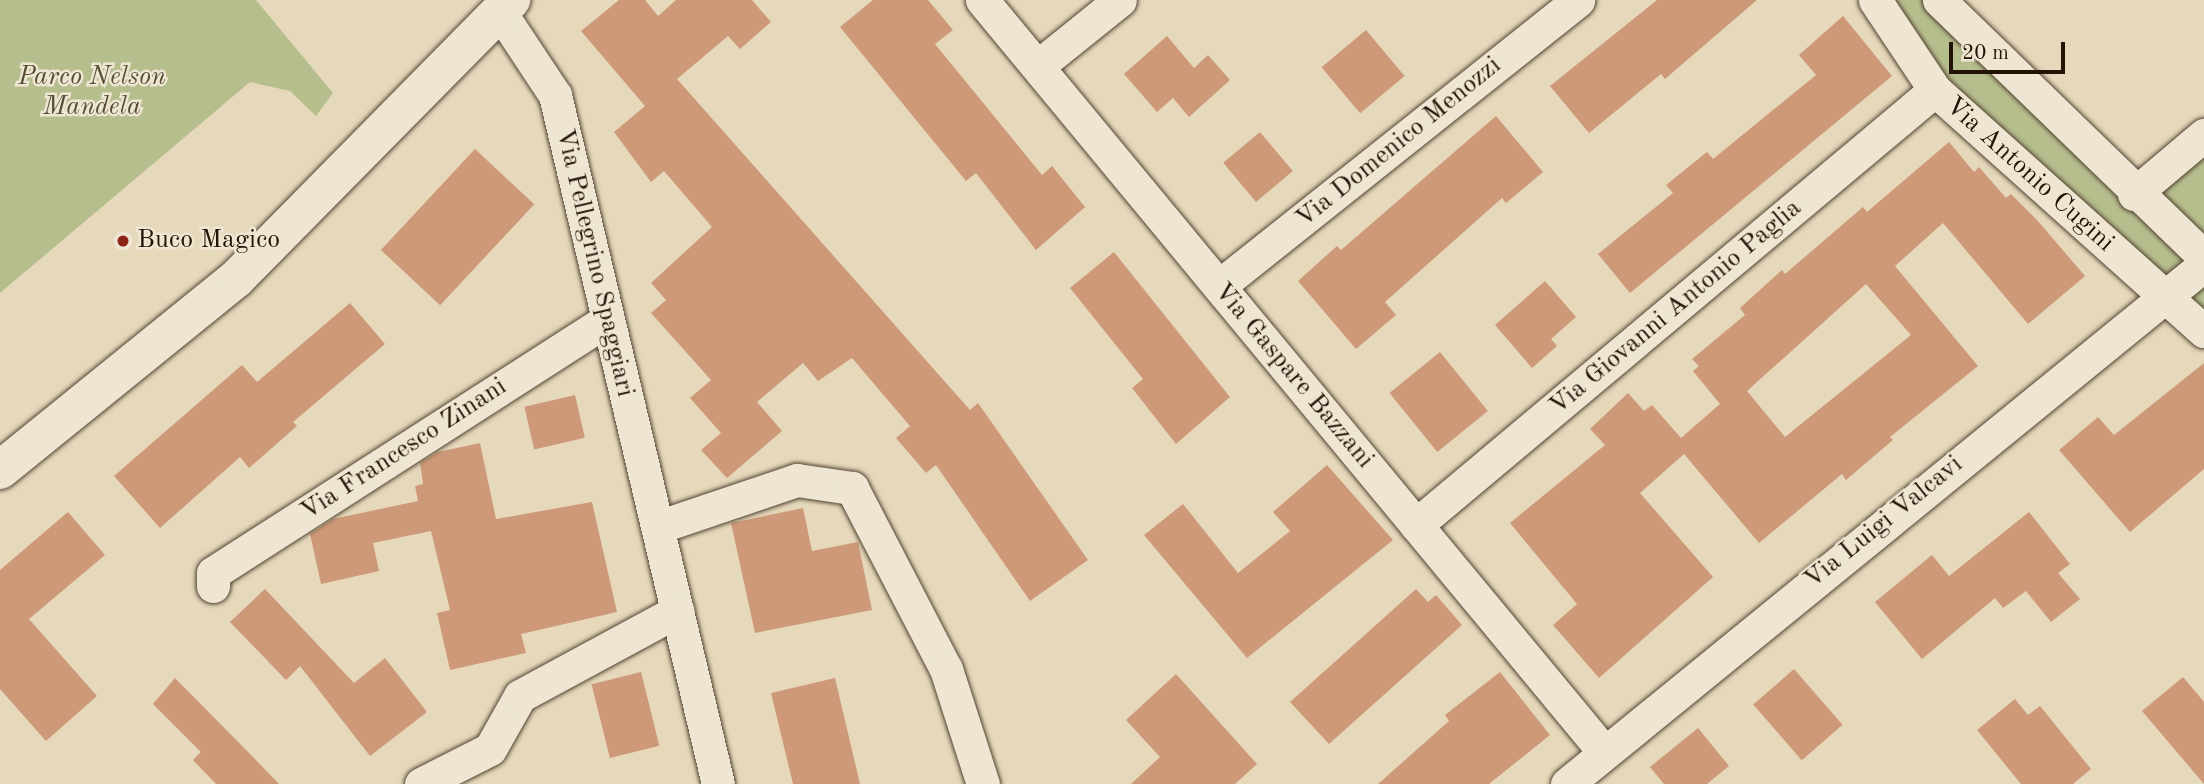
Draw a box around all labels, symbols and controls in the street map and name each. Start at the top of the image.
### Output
scale bar [1952,28,2068,72]
text: 20 m [1962,43,2009,64]
street label: Via Domenico Menozzi [1290,51,1508,235]
park label: Parco Nelson Mandela [18,62,166,124]
street label: Via Antonio Cugini [1938,91,2120,259]
street label: Via Pellegrino Spaggiari [548,126,640,400]
street label: Via Giovanni Antonio Paglia [1544,193,1808,423]
place label: Buco Magico [137,225,280,257]
marker: Buco Magico [115,233,131,249]
street label: Via Gaspare Bazzani [1206,277,1380,475]
street label: Via Francesco Zinani [295,372,513,528]
street label: Via Luigi Valcavi [1799,450,1969,596]

